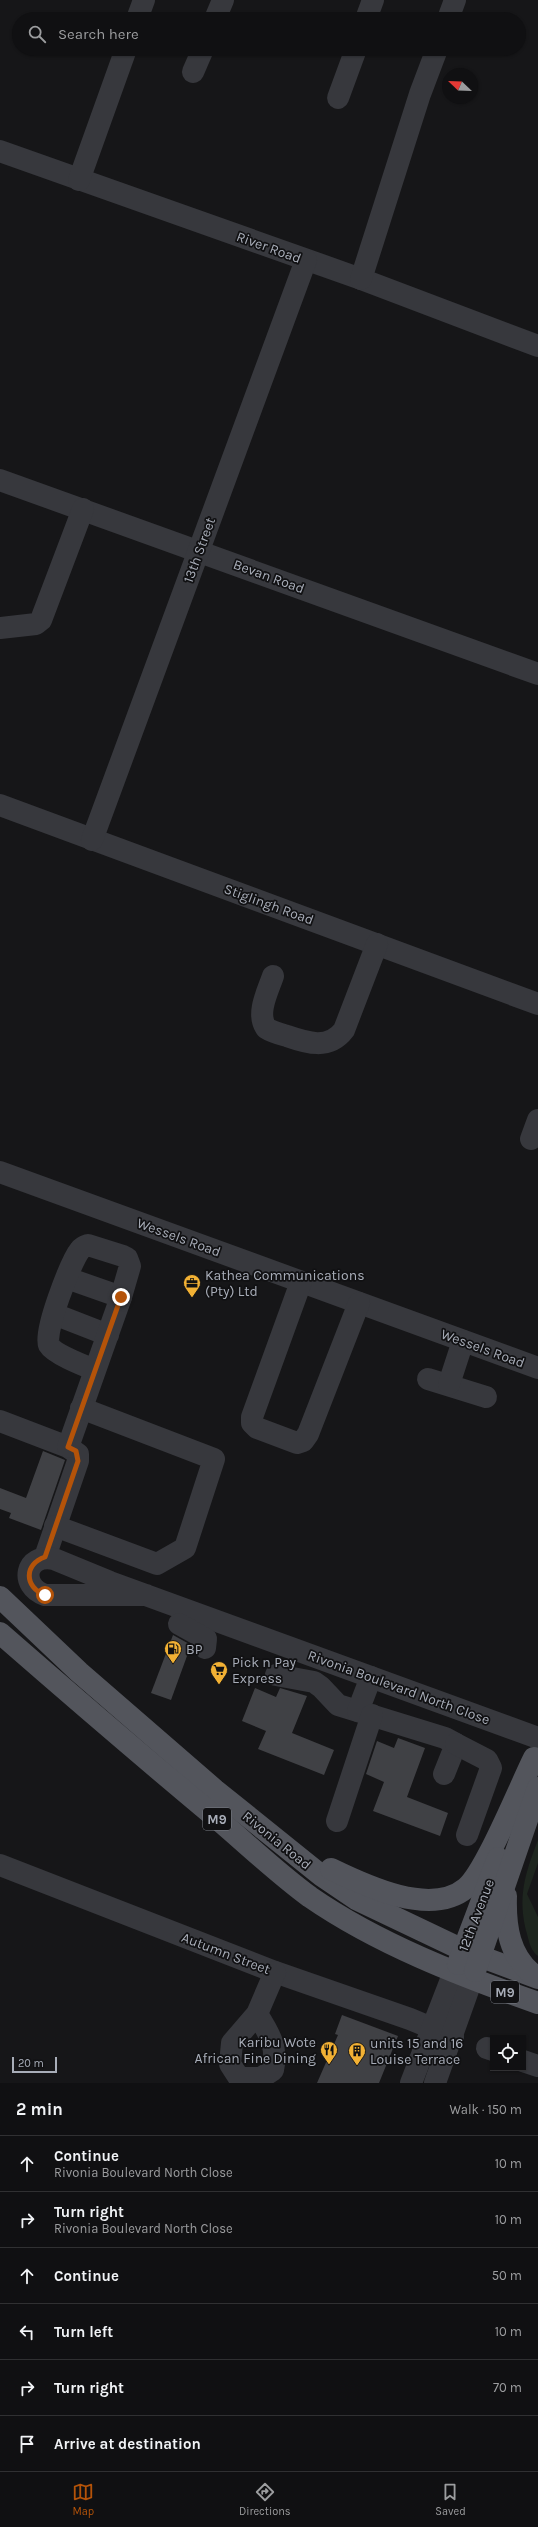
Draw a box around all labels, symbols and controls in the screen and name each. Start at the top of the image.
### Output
search box [12,12,526,56]
icon: search [26,23,48,45]
text: Search here [58,25,139,43]
north arrow [442,68,478,104]
street label: River Road [234,228,303,267]
street label: 13th Street [180,515,219,585]
street label: Bevan Road [231,556,307,597]
street label: Stiglingh Road [222,880,316,929]
street label: Wessels Road [135,1214,223,1261]
place label: Kathea Communications (Pty) Ltd [205,1267,365,1300]
office icon: Kathea Communications (Pty) Ltd [182,1273,202,1298]
route end [112,1288,130,1306]
street label: Wessels Road [439,1325,527,1372]
route start [36,1586,54,1604]
fuel station icon: BP [163,1639,183,1664]
place label: BP [186,1641,203,1658]
street label: Rivonia Boulevard North Close [305,1647,492,1728]
place label: Pick n Pay Express [232,1654,297,1687]
supermarket icon: Pick n Pay Express [209,1660,229,1685]
road number: M9 [203,1808,231,1830]
street label: Rivonia Road [239,1808,314,1873]
street label: 12th Avenue [455,1877,498,1954]
street label: Autumn Street [179,1929,273,1978]
road number: M9 [491,1981,519,2003]
place label: Karibu Wote African Fine Dining [195,2034,316,2067]
place label: units 15 and 16 Louise Terrace [370,2035,463,2068]
map controls [490,2035,526,2071]
button: locate [490,2035,526,2071]
restaurant icon: Karibu Wote African Fine Dining [319,2040,339,2065]
building icon: units 15 and 16 Louise Terrace [347,2041,367,2066]
scale bar [12,2055,57,2074]
text: 20 m [18,2057,44,2070]
text: 2 min [16,2099,63,2119]
text: Walk · 150 m [450,2102,522,2117]
text: Continue [54,2147,119,2165]
icon: ahead [16,2153,38,2175]
text: 10 m [495,2156,522,2171]
text: Rivonia Boulevard North Close [54,2165,233,2180]
text: Turn right [54,2203,124,2221]
icon: right [16,2209,38,2231]
text: 10 m [495,2212,522,2227]
text: Rivonia Boulevard North Close [54,2221,233,2236]
icon: ahead [16,2265,38,2287]
text: Continue [54,2267,119,2285]
text: 50 m [492,2268,522,2283]
icon: left [16,2321,38,2343]
text: Turn left [54,2323,113,2341]
text: 10 m [495,2324,522,2339]
icon: right [16,2377,38,2399]
text: Turn right [54,2379,124,2397]
text: 70 m [493,2380,522,2395]
icon: arrive [16,2433,38,2455]
text: Arrive at destination [54,2435,201,2453]
tab: Map [72,2481,94,2518]
tab: Directions [239,2481,291,2518]
tab: Saved [435,2481,466,2518]

